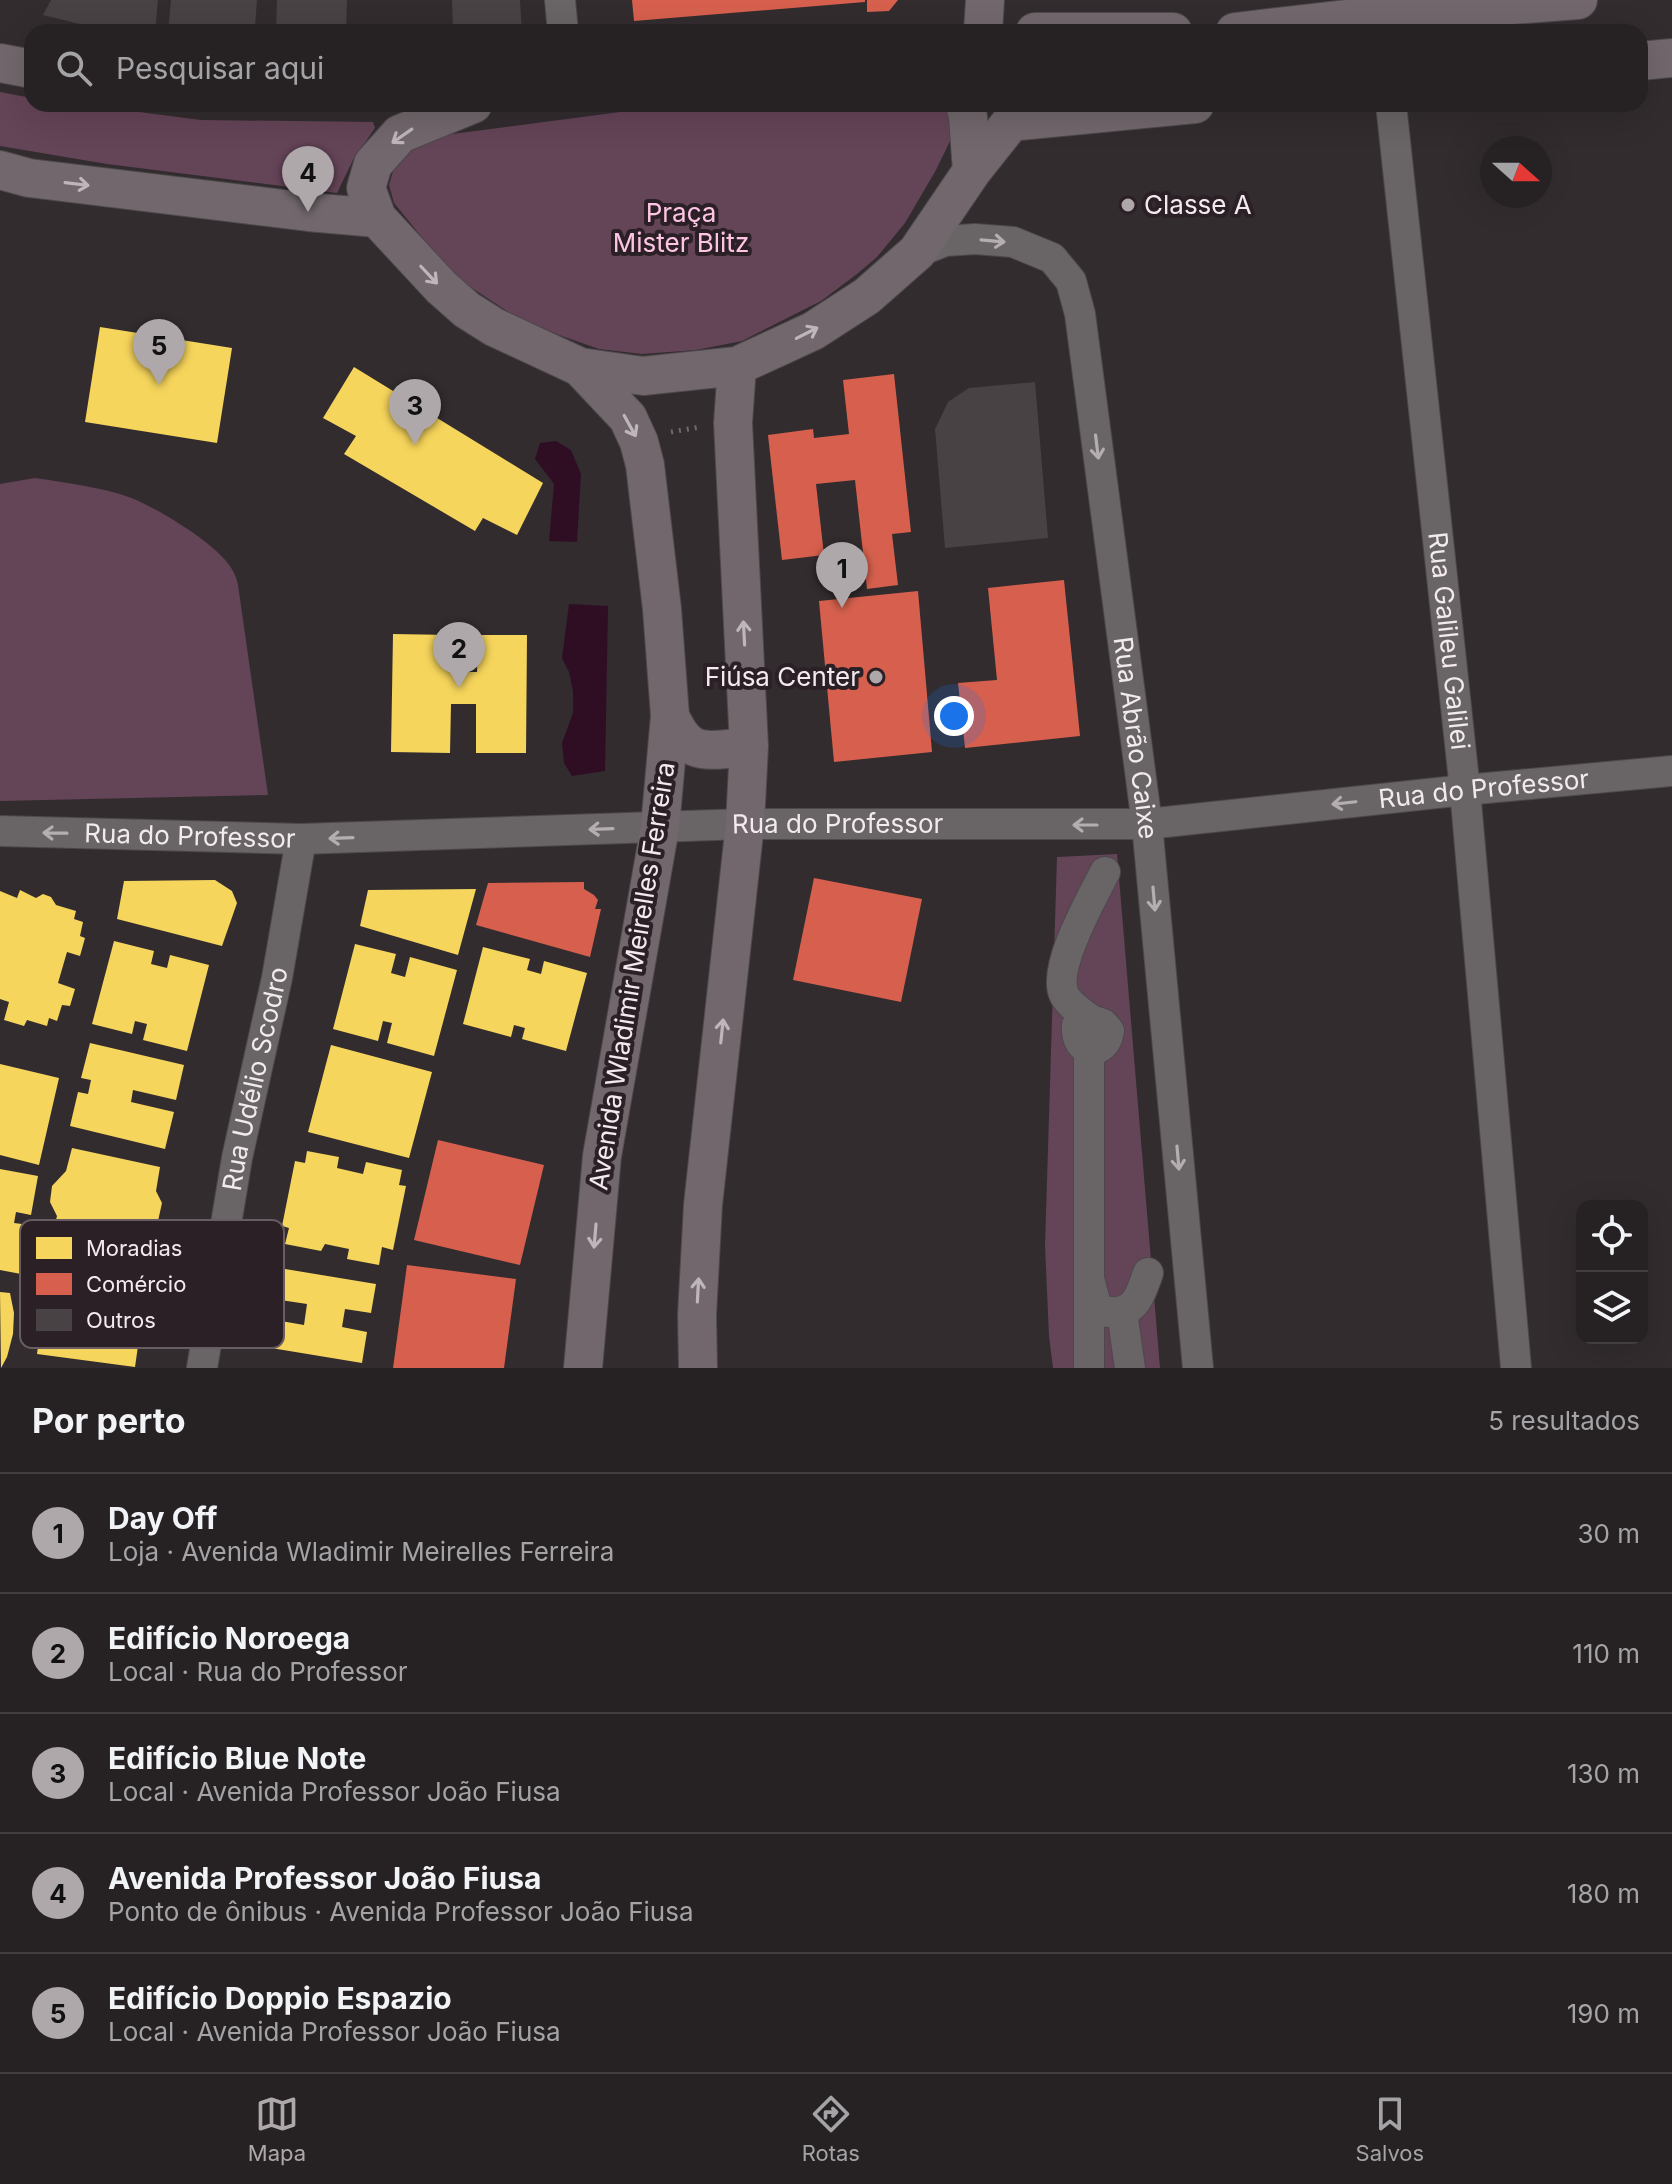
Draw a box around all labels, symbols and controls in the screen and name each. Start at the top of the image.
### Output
search box [24,24,1648,112]
icon: search [52,46,96,90]
text: Pesquisar aqui [116,50,324,86]
one-way arrow [392,127,413,144]
north arrow [1480,136,1552,208]
pin: 4 [282,146,334,212]
one-way arrow [63,177,89,192]
place label: Classe A [1144,189,1252,220]
marker: Classe A [1119,196,1137,214]
park label: Praça Mister Blitz [613,197,749,258]
one-way arrow [979,233,1006,248]
one-way arrow [420,265,439,285]
pin: 5 [133,319,185,385]
one-way arrow [795,324,818,340]
pin: 3 [389,379,441,445]
one-way arrow [623,414,639,437]
one-way arrow [1090,433,1105,460]
street label: Rua Galileu Galilei [1422,530,1477,751]
pin: 1 [816,542,868,608]
one-way arrow [736,620,751,647]
pin: 2 [433,622,485,688]
street label: Rua Abrão Caixe [1108,635,1164,840]
place label: Fiúsa Center [705,661,860,692]
marker: Fiúsa Center [867,668,885,686]
your location [934,696,974,736]
street label: Avenida Wladimir Meirelles Ferreira [582,760,681,1192]
street label: Rua do Professor [1377,763,1591,814]
one-way arrow [1331,796,1357,811]
street label: Rua do Professor [731,808,944,839]
street label: Rua do Professor [84,817,296,854]
one-way arrow [1072,817,1099,833]
one-way arrow [588,822,615,837]
one-way arrow [42,825,69,840]
one-way arrow [328,830,355,845]
one-way arrow [1147,886,1162,912]
street label: Rua Udélio Scodro [216,965,294,1193]
one-way arrow [714,1018,729,1045]
one-way arrow [1171,1144,1186,1171]
map controls [1576,1200,1648,1344]
button: locate [1576,1200,1648,1272]
legend [20,1220,284,1348]
one-way arrow [587,1222,602,1249]
text: Moradias [86,1235,182,1261]
text: Comércio [86,1271,186,1297]
button: layers [1576,1272,1648,1344]
one-way arrow [691,1277,706,1304]
text: Outros [86,1307,156,1333]
text: Por perto [32,1400,186,1441]
text: 5 resultados [1488,1405,1640,1436]
text: Day Off [108,1500,217,1536]
text: 1 [52,1518,64,1549]
text: 30 m [1577,1518,1640,1549]
text: Loja · Avenida Wladimir Meirelles Ferreira [108,1536,614,1567]
text: Edifício Noroega [108,1620,350,1656]
text: 2 [50,1638,66,1669]
text: 110 m [1572,1638,1640,1669]
text: Local · Rua do Professor [108,1656,408,1687]
text: Edifício Blue Note [108,1740,366,1776]
text: 3 [50,1758,66,1789]
text: 130 m [1567,1758,1640,1789]
text: Local · Avenida Professor João Fiusa [108,1776,561,1807]
text: Avenida Professor João Fiusa [108,1860,542,1896]
text: 4 [49,1878,67,1909]
text: 180 m [1567,1878,1640,1909]
text: Ponto de ônibus · Avenida Professor João Fiusa [108,1896,694,1927]
text: Edifício Doppio Espazio [108,1980,452,2016]
text: 5 [50,1998,66,2029]
text: 190 m [1567,1998,1640,2029]
text: Local · Avenida Professor João Fiusa [108,2016,561,2047]
tab: Mapa [248,2092,306,2166]
tab: Rotas [802,2092,860,2166]
tab: Salvos [1356,2092,1424,2166]

